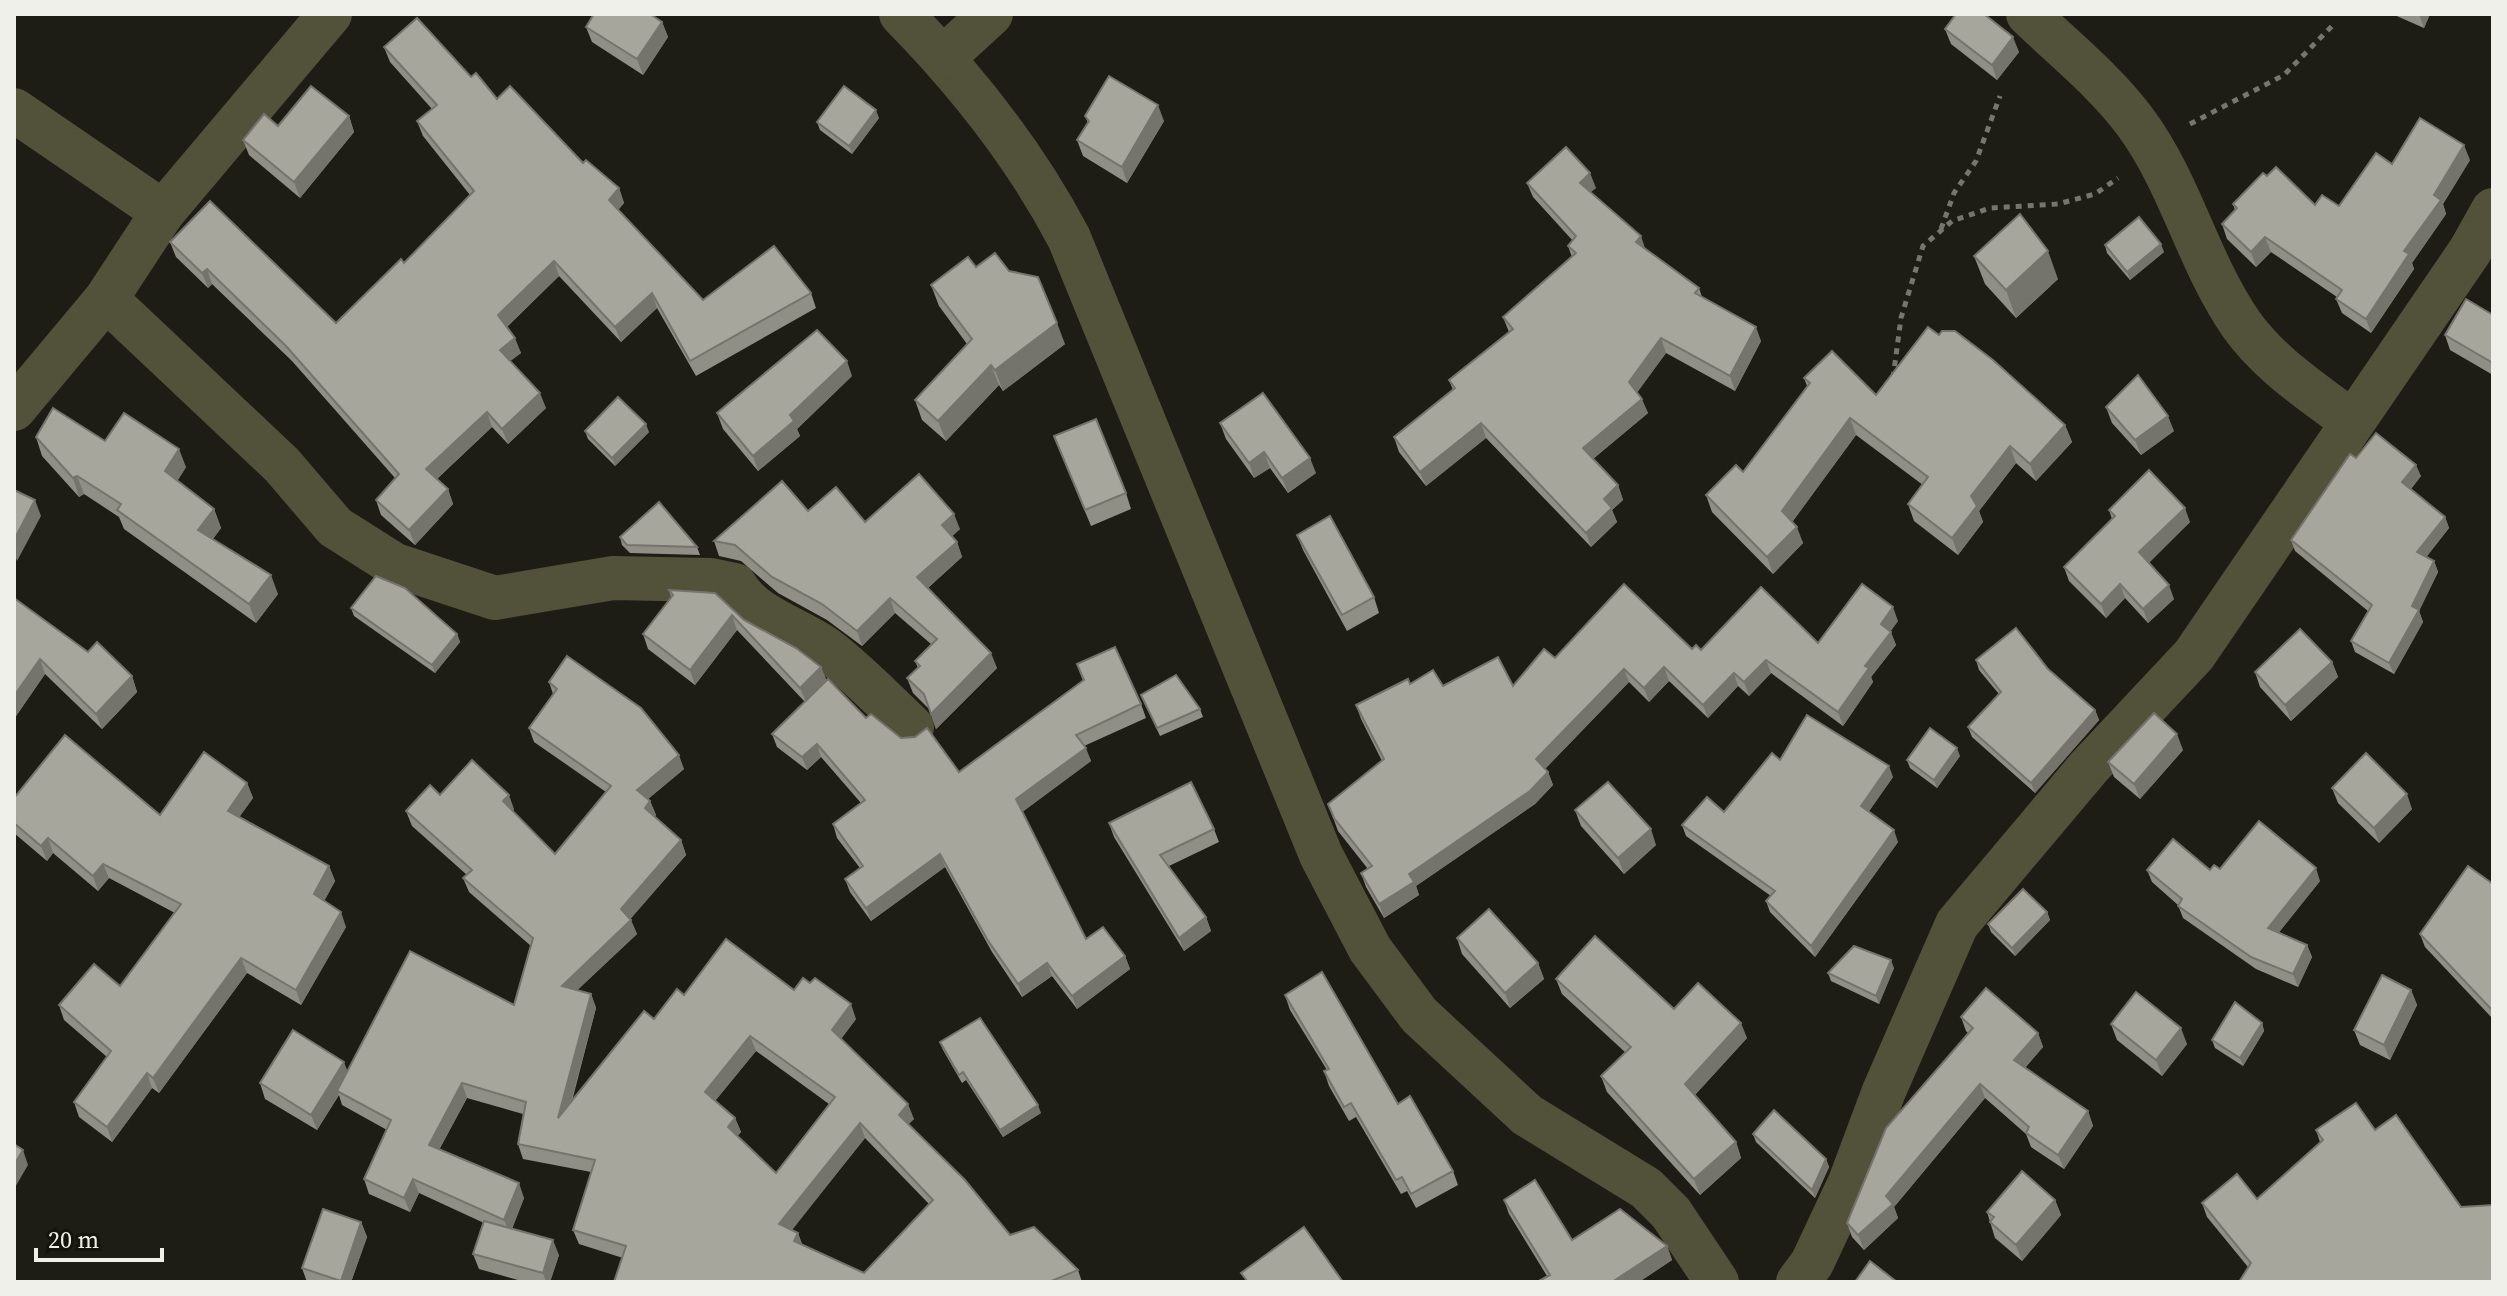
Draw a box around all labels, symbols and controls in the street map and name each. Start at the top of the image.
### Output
scale bar [36,1212,162,1262]
text: 20 m [48,1223,99,1256]

